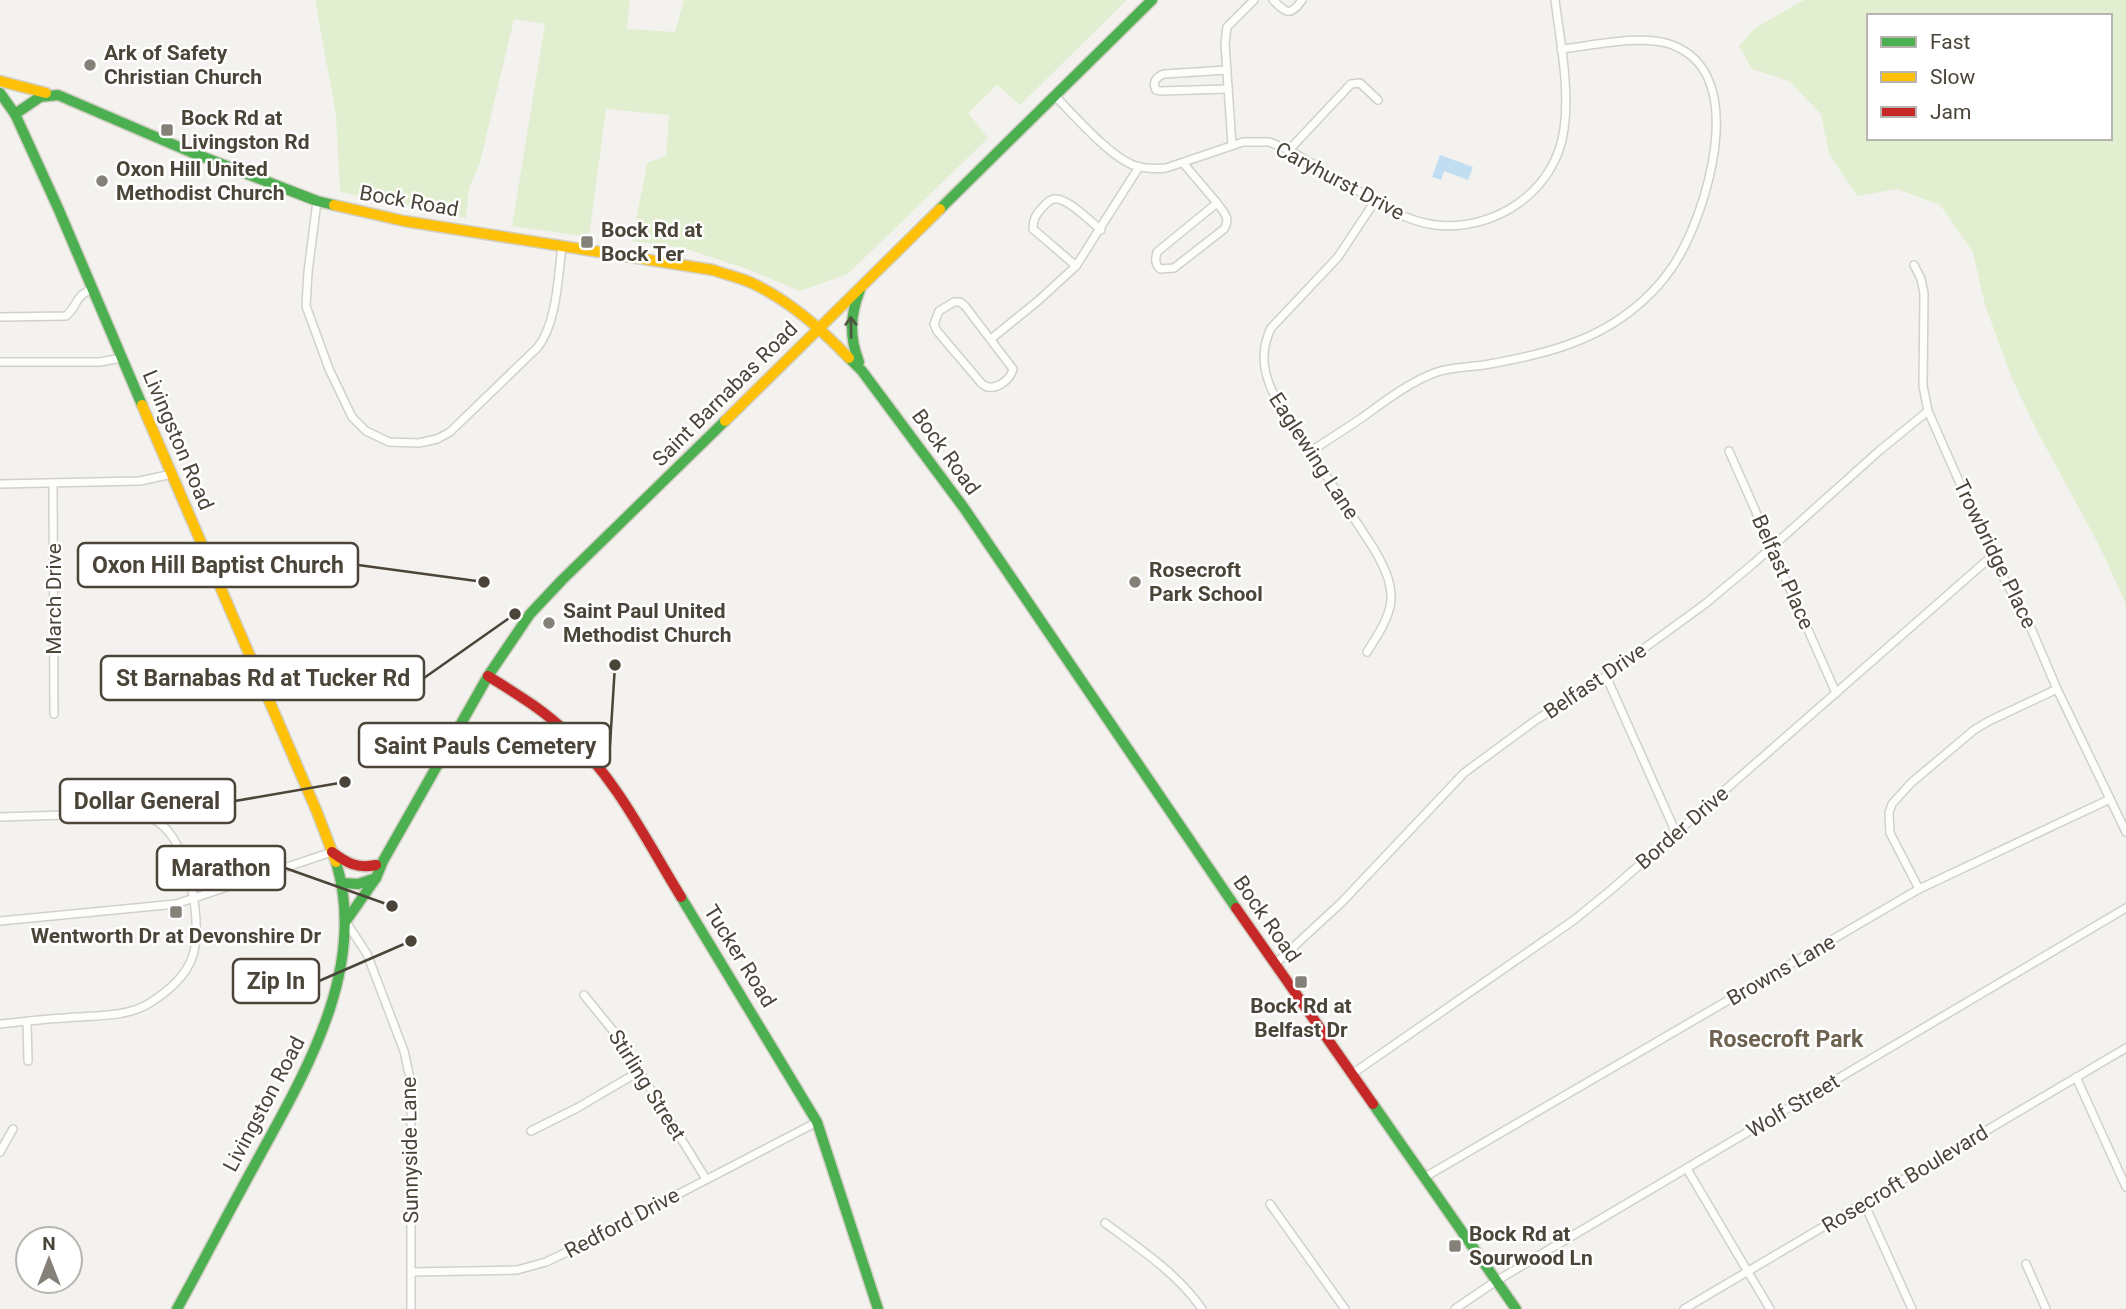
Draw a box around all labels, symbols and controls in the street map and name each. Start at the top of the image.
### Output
legend [1867,14,2112,140]
text: Fast [1930,30,1971,54]
place label: Ark of Safety Christian Church [104,41,262,89]
marker: Ark of Safety Christian Church [82,57,98,73]
text: Slow [1930,65,1976,89]
text: Jam [1930,100,1971,124]
place label: Bock Rd at Livingston Rd [181,106,310,154]
marker: Bock Rd at Livingston Rd [159,122,175,138]
street label: Caryhurst Drive [1271,137,1409,225]
place label: Oxon Hill United Methodist Church [116,157,284,205]
marker: Oxon Hill United Methodist Church [94,173,110,189]
street label: Bock Road [358,180,460,222]
place label: Bock Rd at Bock Ter [601,218,702,266]
marker: Bock Rd at Bock Ter [579,234,595,250]
one-way arrow [844,316,858,339]
street label: Saint Barnabas Road [648,317,802,471]
street label: Livingston Road [138,366,218,514]
street label: Eaglewing Lane [1264,388,1364,524]
street label: Bock Road [907,404,985,500]
street label: Trowbridge Place [1949,476,2041,632]
street label: Belfast Place [1747,511,1819,633]
street label: March Drive [42,543,66,655]
callout: Oxon Hill Baptist Church [78,543,358,587]
text: Oxon Hill Baptist Church [92,552,344,579]
place label: Rosecroft Park School [1149,558,1263,606]
marker: Rosecroft Park School [1127,574,1143,590]
place label: Saint Paul United Methodist Church [563,599,731,647]
marker: Saint Paul United Methodist Church [541,615,557,631]
street label: Belfast Drive [1539,638,1651,724]
callout: St Barnabas Rd at Tucker Rd [101,656,424,700]
text: St Barnabas Rd at Tucker Rd [116,665,410,692]
callout: Saint Pauls Cemetery [359,723,610,767]
text: Saint Pauls Cemetery [374,733,597,760]
callout: Dollar General [60,779,235,823]
street label: Border Drive [1631,781,1733,875]
text: Dollar General [74,788,220,815]
callout: Marathon [157,846,285,890]
text: Marathon [171,855,271,882]
street label: Bock Road [1228,871,1306,967]
street label: Tucker Road [699,900,781,1012]
marker: Wentworth Dr at Devonshire Dr [168,904,184,920]
place label: Wentworth Dr at Devonshire Dr [31,924,322,948]
street label: Browns Lane [1723,929,1839,1011]
callout: Zip In [233,959,319,1003]
text: Zip In [247,968,305,995]
marker: Bock Rd at Belfast Dr [1293,974,1309,990]
place label: Bock Rd at Belfast Dr [1250,994,1352,1042]
street label: Stirling Street [603,1025,691,1145]
district label: Rosecroft Park [1709,1026,1864,1053]
street label: Livingston Road [218,1032,310,1176]
street label: Wolf Street [1743,1069,1844,1143]
street label: Sunnyside Lane [397,1076,423,1224]
street label: Rosecroft Boulevard [1818,1120,1992,1238]
street label: Redford Drive [561,1183,683,1263]
place label: Bock Rd at Sourwood Ln [1469,1222,1593,1270]
north arrow [14,1225,84,1295]
text: N [42,1232,56,1255]
marker: Bock Rd at Sourwood Ln [1447,1238,1463,1254]

